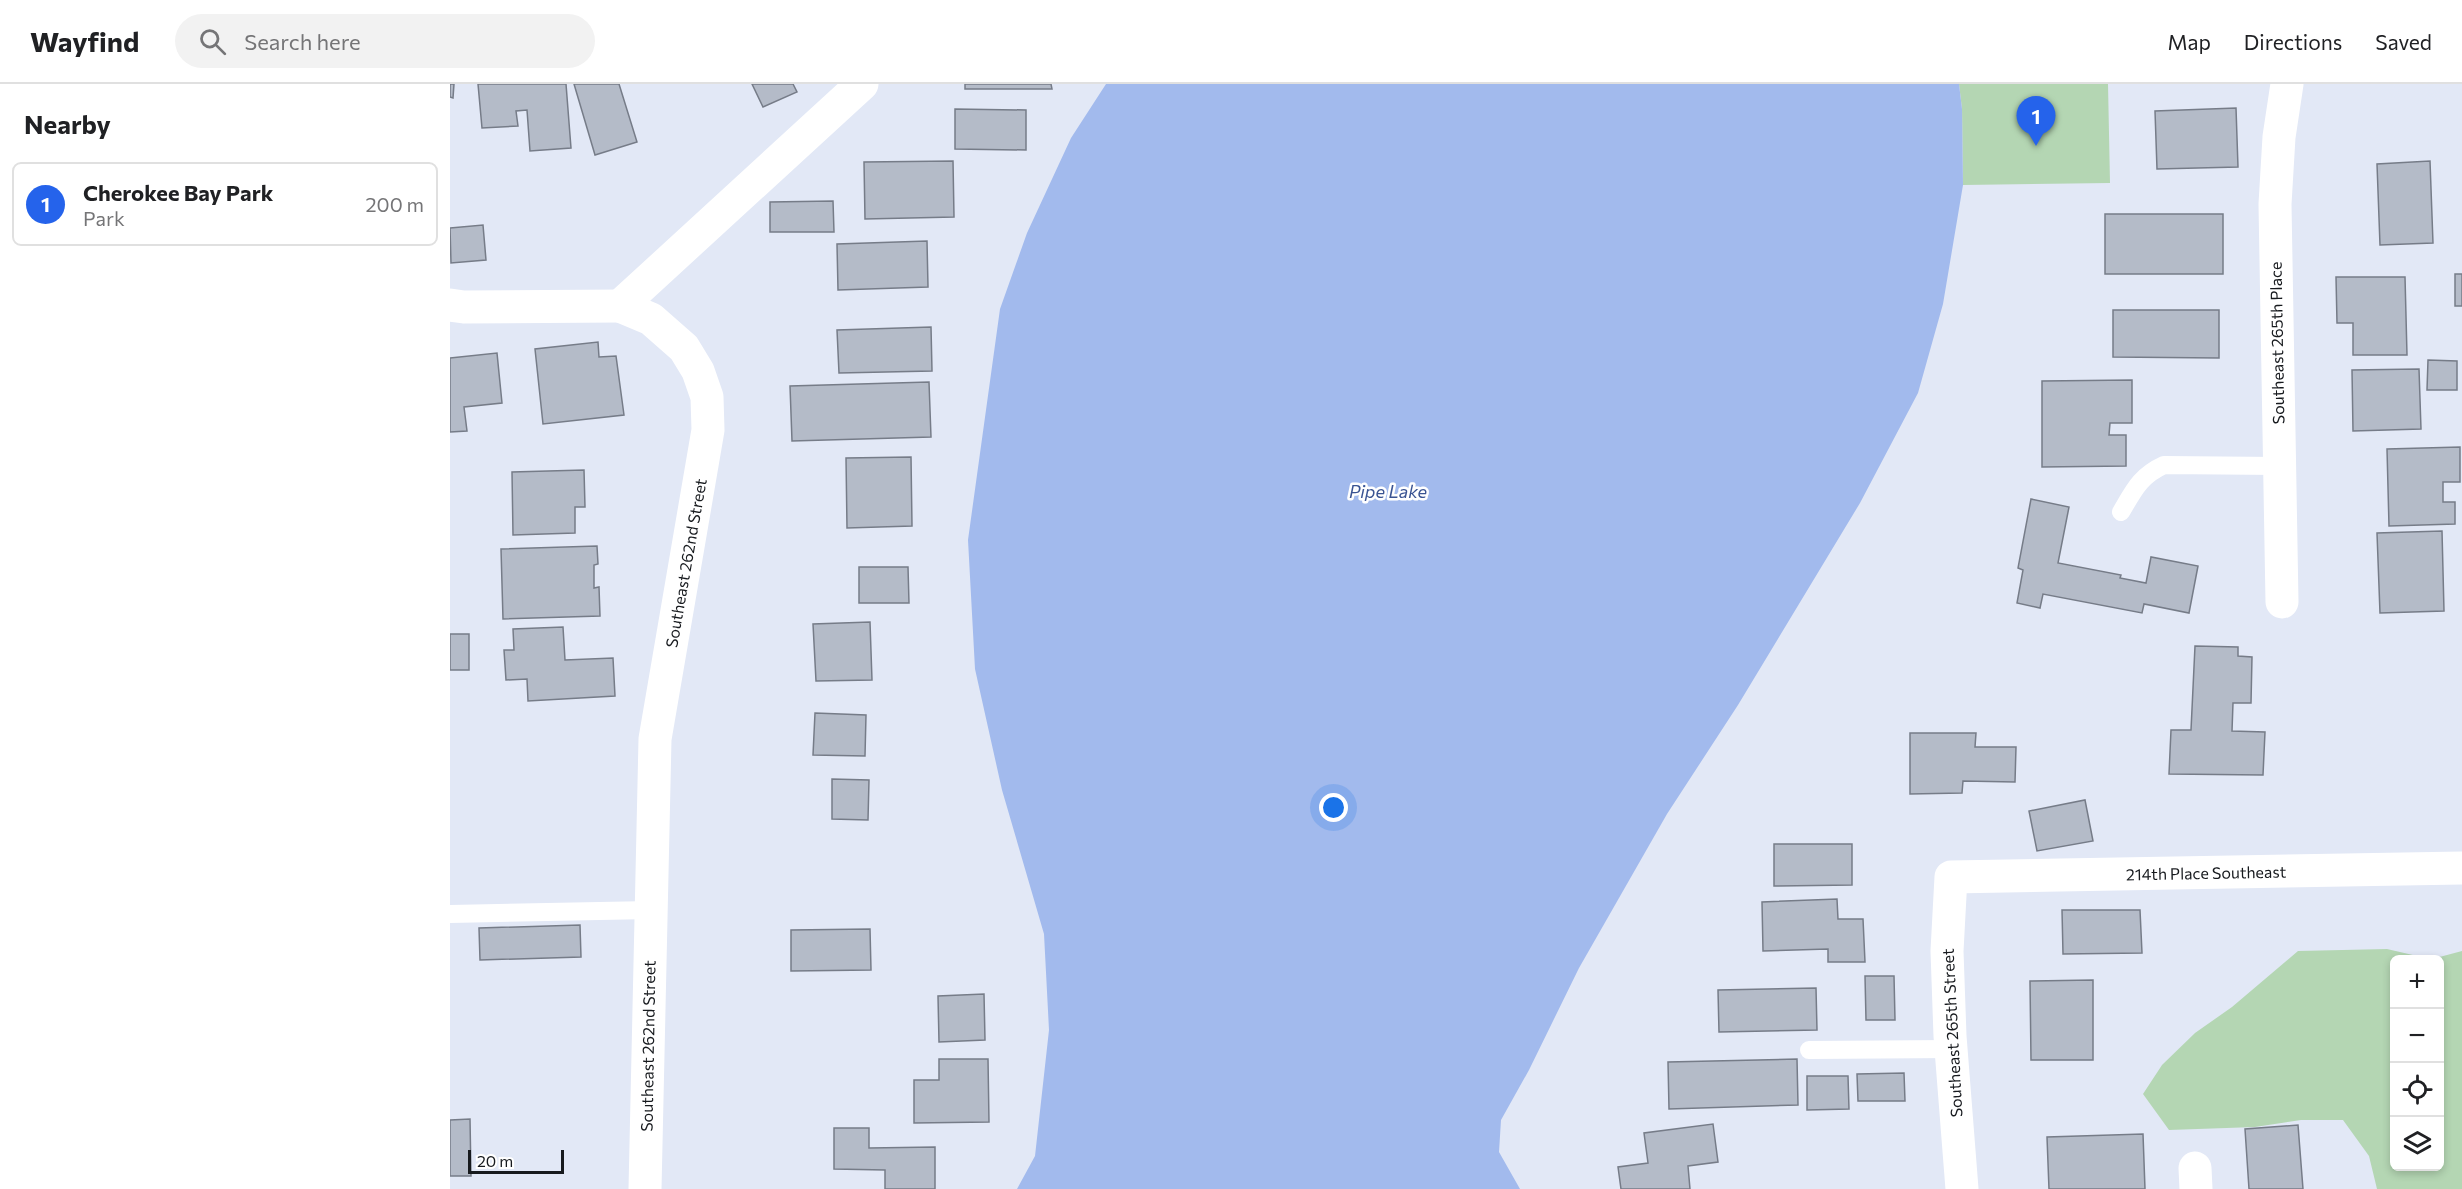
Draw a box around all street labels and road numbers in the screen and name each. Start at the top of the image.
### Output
street label: Southeast 265th Place [2266,262,2287,424]
street label: Southeast 262nd Street [661,476,710,649]
street label: 214th Place Southeast [2126,862,2287,883]
street label: Southeast 265th Street [1938,948,1965,1118]
street label: Southeast 262nd Street [637,960,659,1132]

